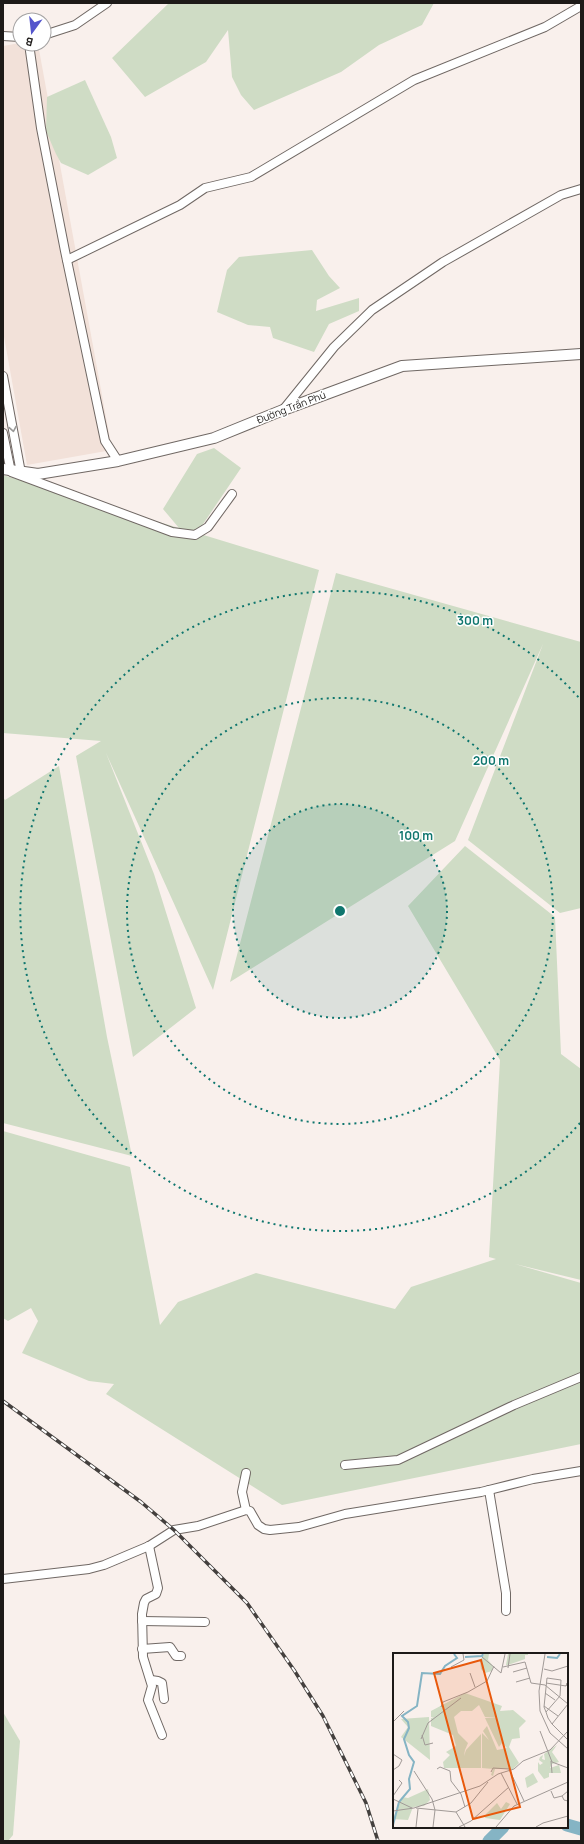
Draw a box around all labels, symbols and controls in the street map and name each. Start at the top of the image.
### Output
north arrow [12,12,52,52]
text: B [24,34,35,50]
street label: Đường Trần Phú [254,387,328,427]
one-way arrow [8,425,16,432]
text: 300 m [457,612,493,629]
text: 200 m [473,752,509,769]
text: 100 m [399,827,433,844]
centre of rings [333,904,347,918]
inset map [393,1653,568,1828]

